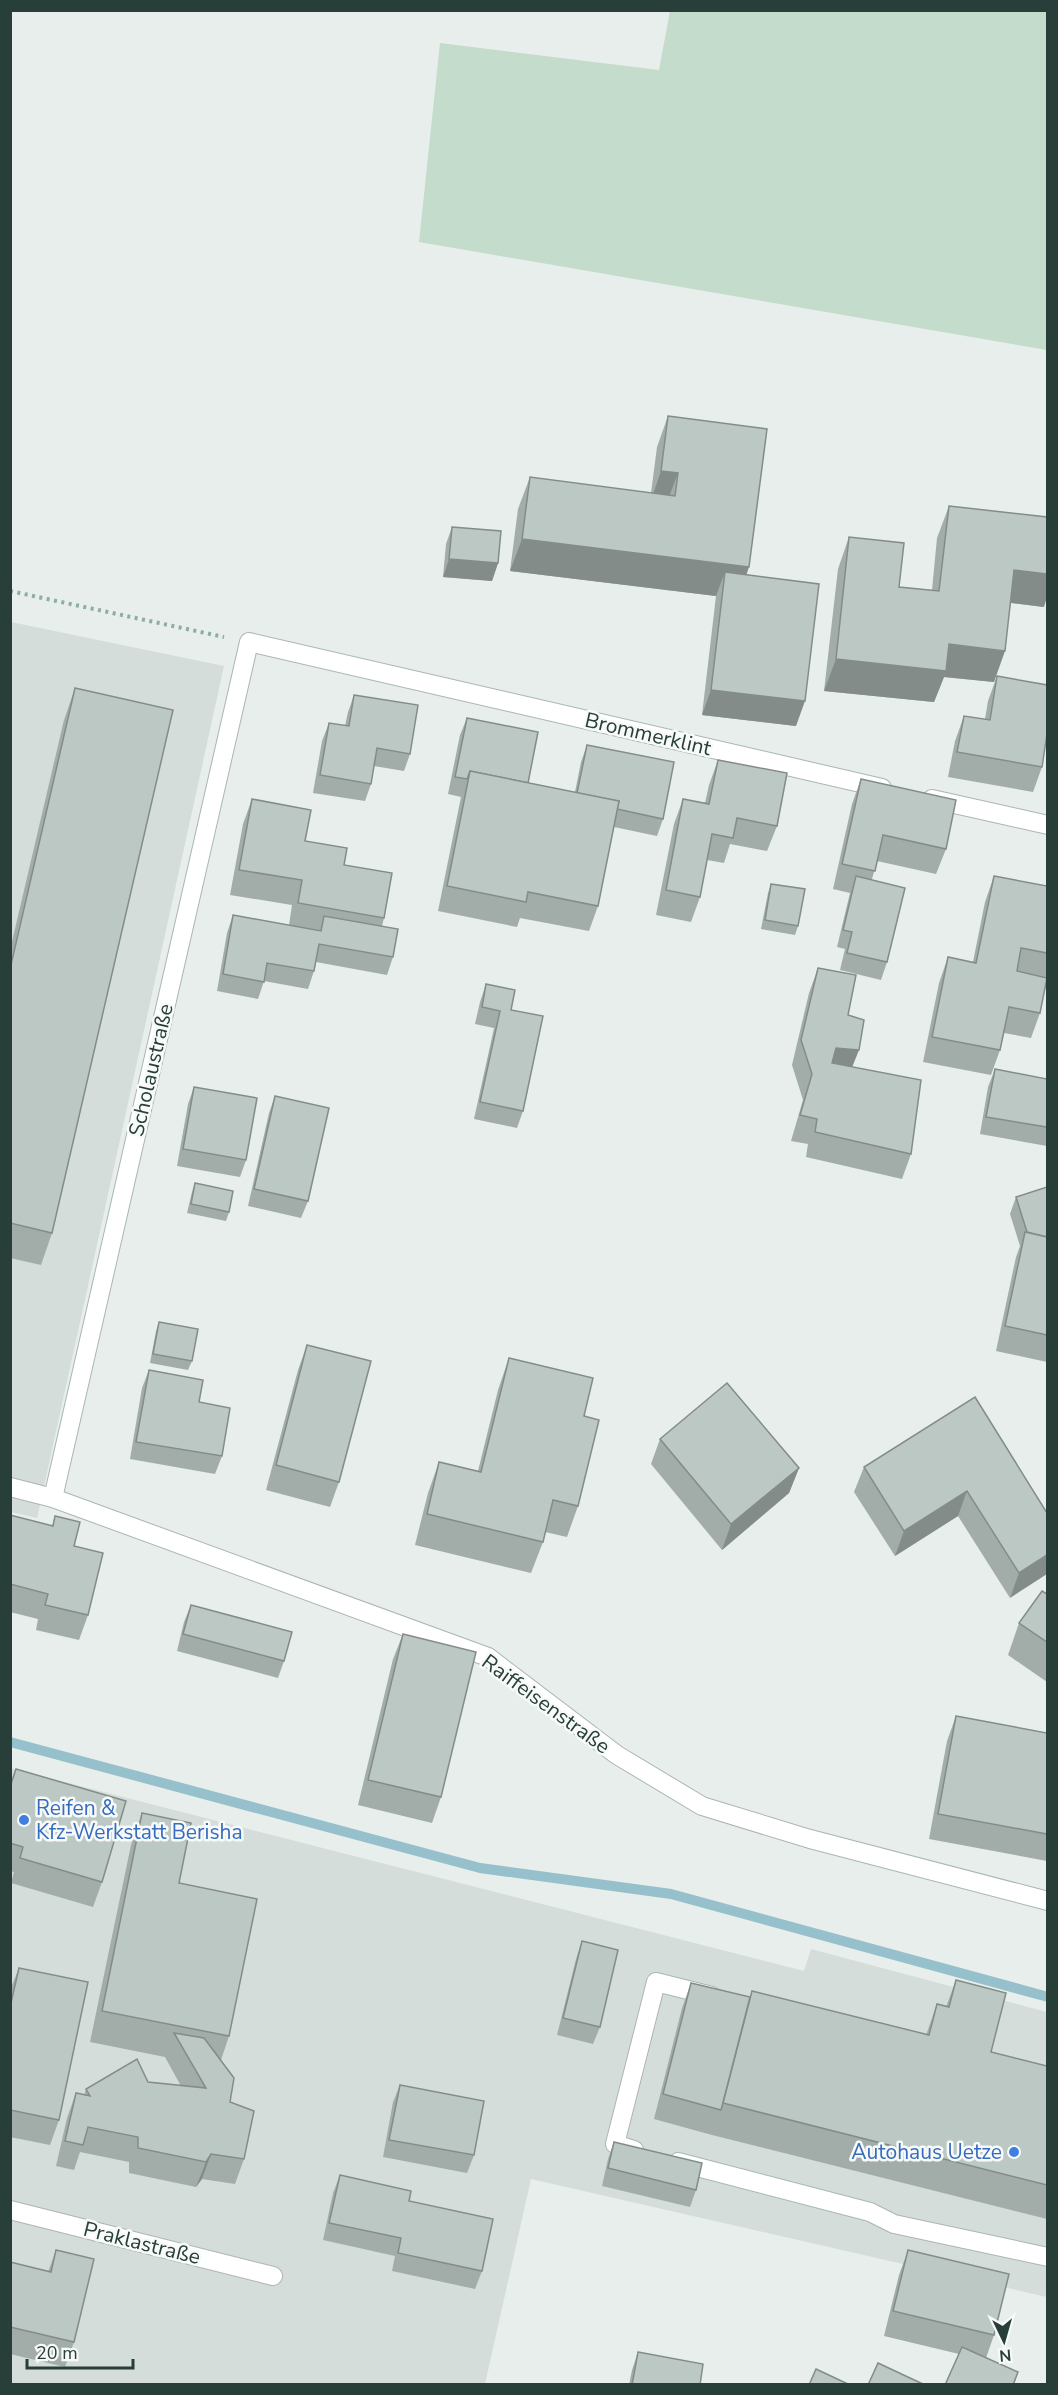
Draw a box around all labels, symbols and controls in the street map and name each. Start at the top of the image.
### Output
street label: Brommerklint [582,706,715,762]
street label: Scholaustraße [122,1001,180,1139]
street label: Raiffeisenstraße [476,1648,616,1760]
place label: Reifen & Kfz-Werkstatt Berisha [36,1794,243,1846]
marker: Reifen & Kfz-Werkstatt Berisha [17,1813,31,1827]
place label: Autohaus Uetze [851,2138,1002,2166]
marker: Autohaus Uetze [1007,2145,1021,2159]
street label: Praklastraße [81,2215,203,2271]
north arrow [974,2311,1034,2371]
scale bar [27,2332,134,2370]
text: 20 m [36,2341,78,2365]
text: N [998,2343,1012,2366]

